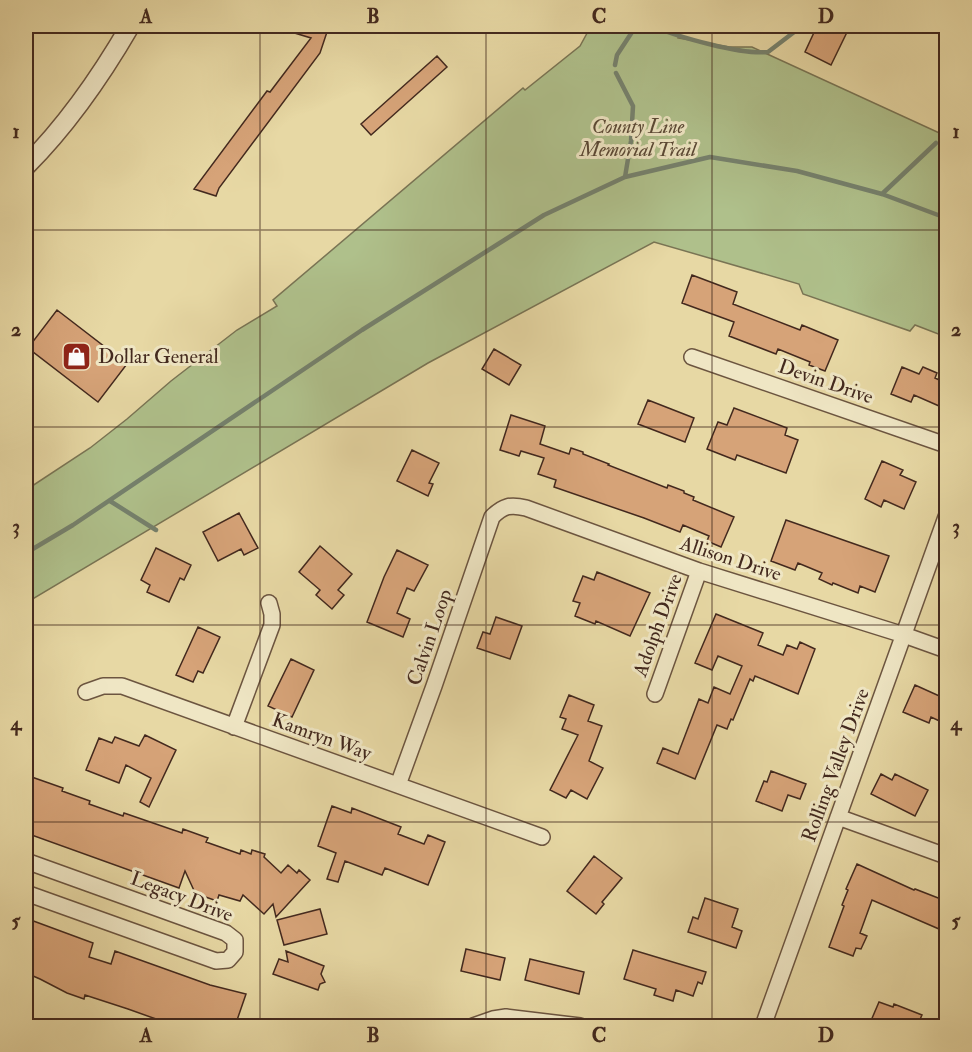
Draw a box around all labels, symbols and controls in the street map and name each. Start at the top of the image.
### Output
text: A [139,4,153,29]
text: B [366,4,380,29]
text: C [592,4,606,29]
text: D [818,4,834,29]
park label: County Line Memorial Trail [579,114,698,162]
text: 1 [12,119,20,144]
text: 1 [952,119,960,144]
text: 2 [11,317,21,342]
text: 2 [951,317,961,342]
shop icon: Dollar General [61,340,93,372]
place label: Dollar General [98,344,219,369]
street label: Devin Drive [775,354,877,409]
text: 3 [12,514,20,539]
text: 3 [952,514,960,539]
street label: Allison Drive [676,530,785,587]
street label: Adolph Drive [627,570,689,681]
street label: Calvin Loop [401,586,459,689]
street label: Rolling Valley Drive [796,685,875,845]
street label: Kamryn Way [269,707,376,766]
text: 4 [10,711,23,736]
text: 4 [950,711,963,736]
street label: Legacy Drive [127,865,237,927]
text: 5 [12,908,22,933]
text: 5 [952,908,962,933]
text: A [139,1023,153,1048]
text: B [366,1023,380,1048]
text: C [592,1023,606,1048]
text: D [818,1023,834,1048]

